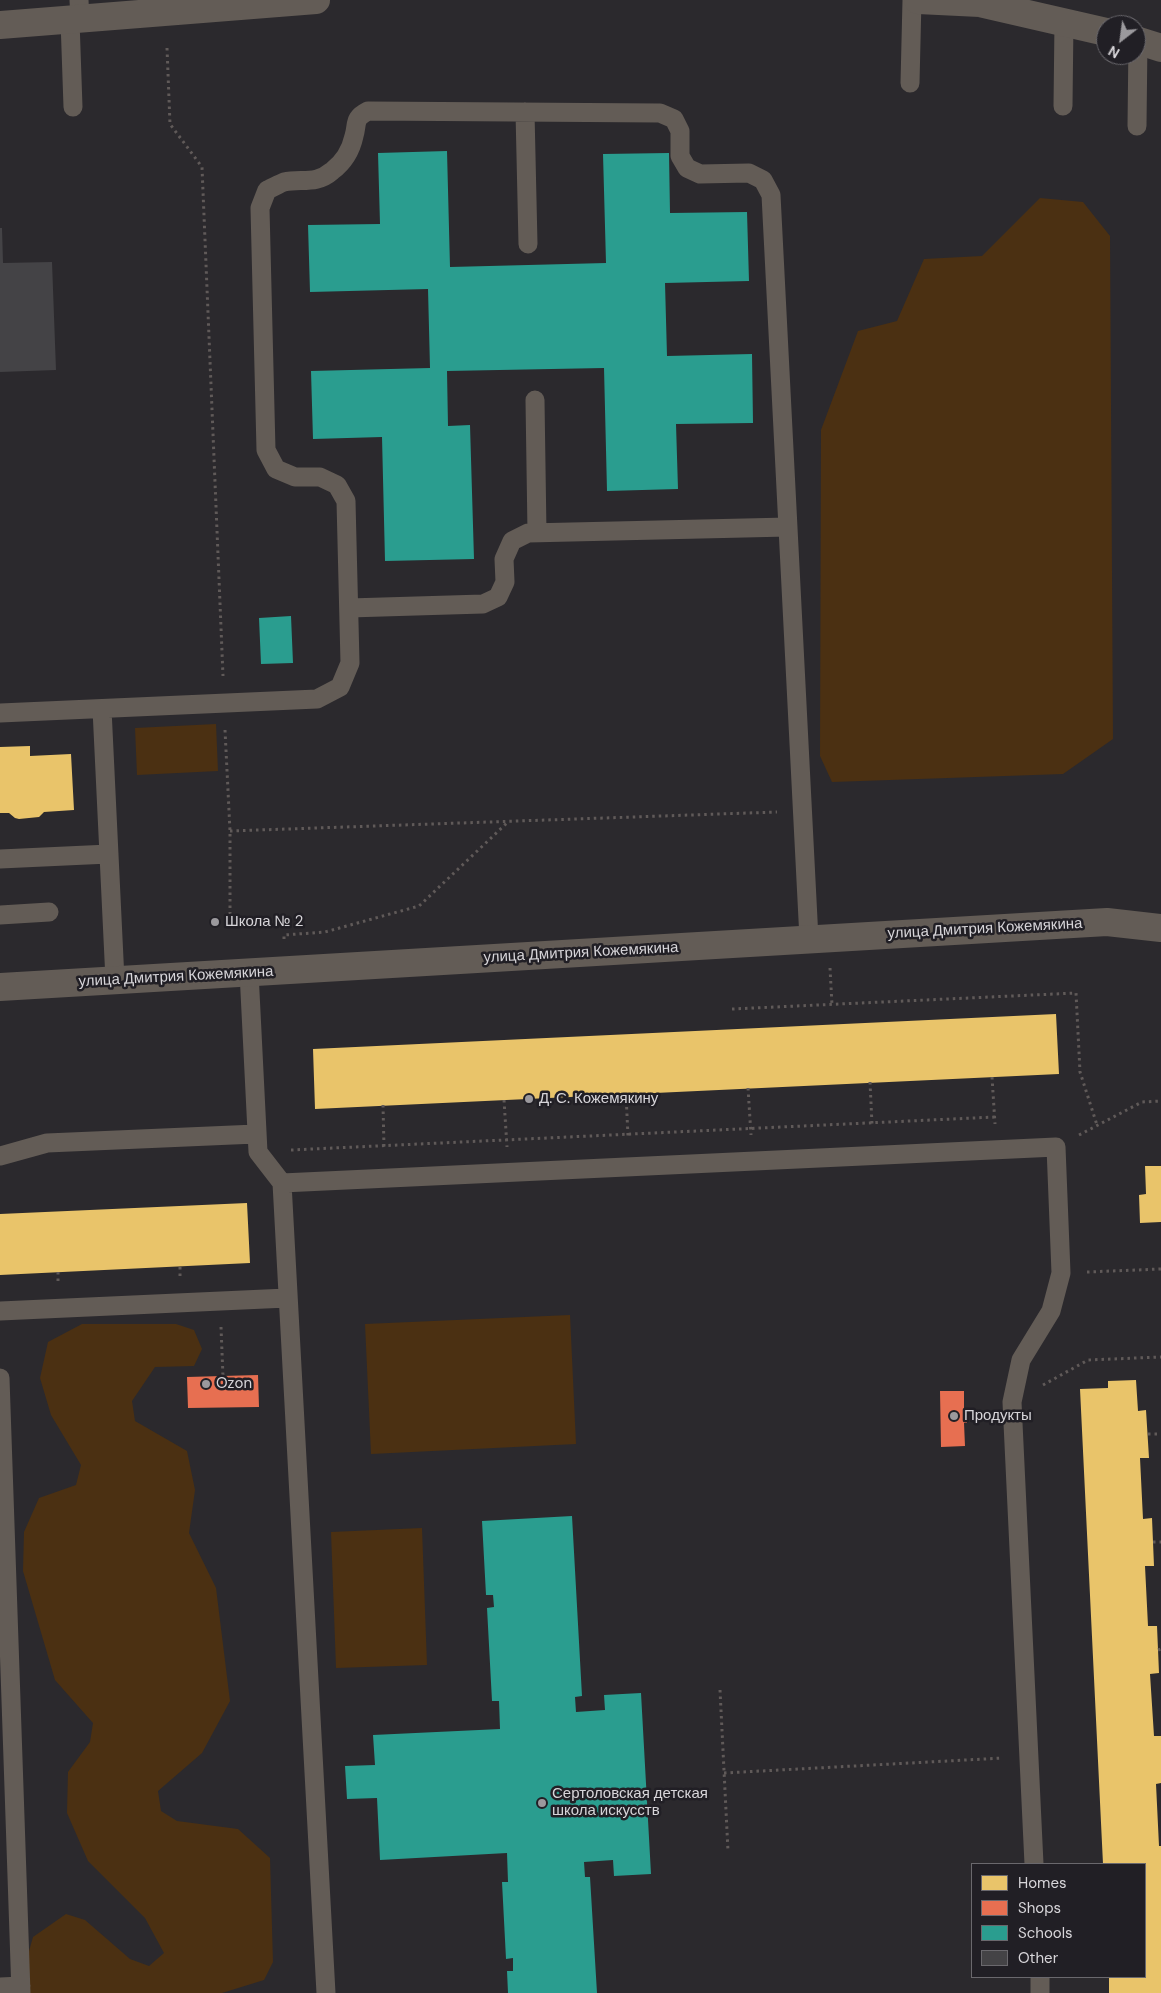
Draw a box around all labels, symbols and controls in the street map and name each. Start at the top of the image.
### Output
north arrow [1096,15,1146,65]
text: N [1105,42,1123,62]
place label: Школа № 2 [225,913,303,931]
street label: улица Дмитрия Кожемякина [887,915,1083,943]
marker: Школа № 2 [209,916,221,928]
street label: улица Дмитрия Кожемякина [483,939,679,967]
street label: улица Дмитрия Кожемякина [78,963,274,991]
place label: Д. С. Кожемякину [539,1090,658,1108]
marker: Д. С. Кожемякину [523,1093,535,1105]
place label: Ozon [216,1375,252,1393]
marker: Ozon [200,1378,212,1390]
place label: Продукты [964,1407,1032,1425]
marker: Продукты [948,1410,960,1422]
place label: Сертоловская детская школа искусств [552,1785,708,1820]
marker: Сертоловская детская школа искусств [536,1797,548,1809]
legend [971,1863,1146,1978]
text: Homes [1018,1873,1067,1893]
text: Shops [1018,1898,1061,1918]
text: Schools [1018,1923,1073,1943]
text: Other [1018,1948,1058,1968]

